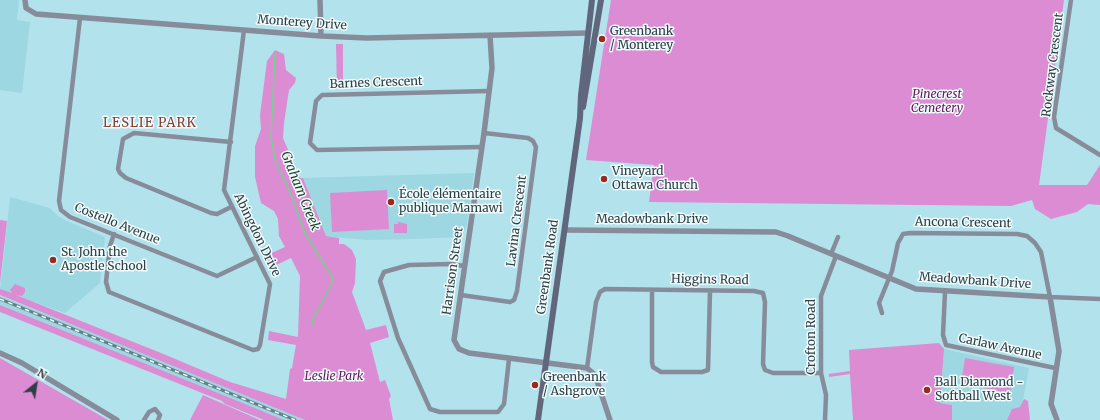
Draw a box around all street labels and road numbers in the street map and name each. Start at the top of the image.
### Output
street label: Rockway Crescent [1039,12,1067,118]
street label: Monterey Drive [257,13,347,33]
street label: Barnes Crescent [329,74,423,92]
street label: Lavina Crescent [504,175,530,267]
street label: Abingdon Drive [231,191,283,279]
street label: Costello Avenue [72,200,162,248]
street label: Meadowbank Drive [596,213,708,227]
street label: Ancona Crescent [915,215,1011,231]
street label: Greenbank Road [534,219,562,315]
street label: Harrison Street [440,226,466,316]
street label: Meadowbank Drive [919,270,1031,292]
street label: Higgins Road [671,272,749,288]
street label: Crofton Road [805,299,819,375]
street label: Carlaw Avenue [957,331,1043,363]

